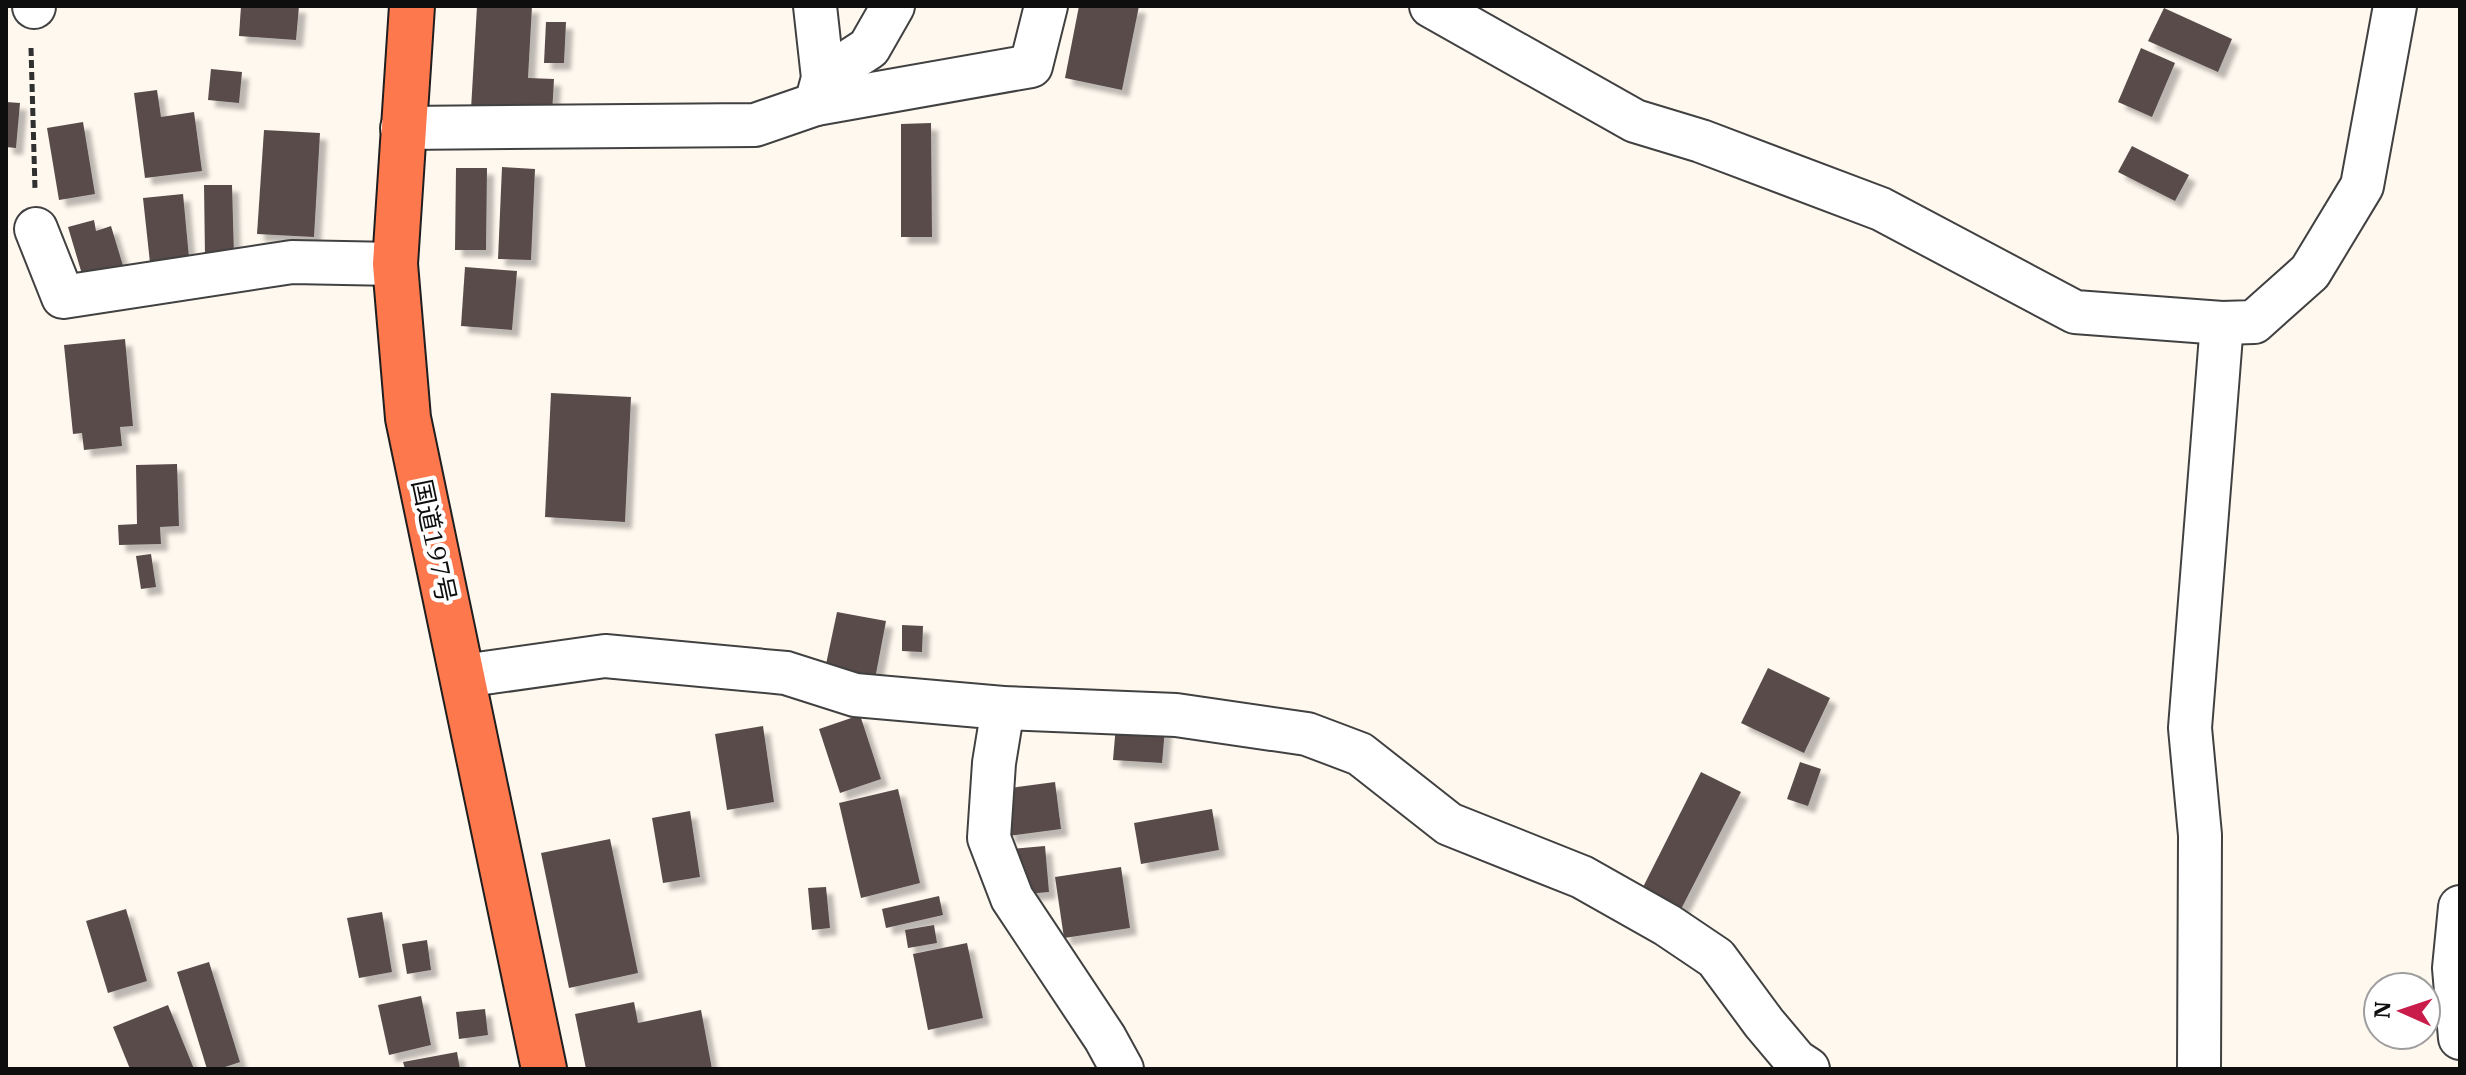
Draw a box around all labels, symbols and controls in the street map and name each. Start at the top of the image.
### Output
street label: 国道197号 [405,476,465,605]
north arrow [2362,971,2442,1051]
text: N [2367,1000,2396,1019]

